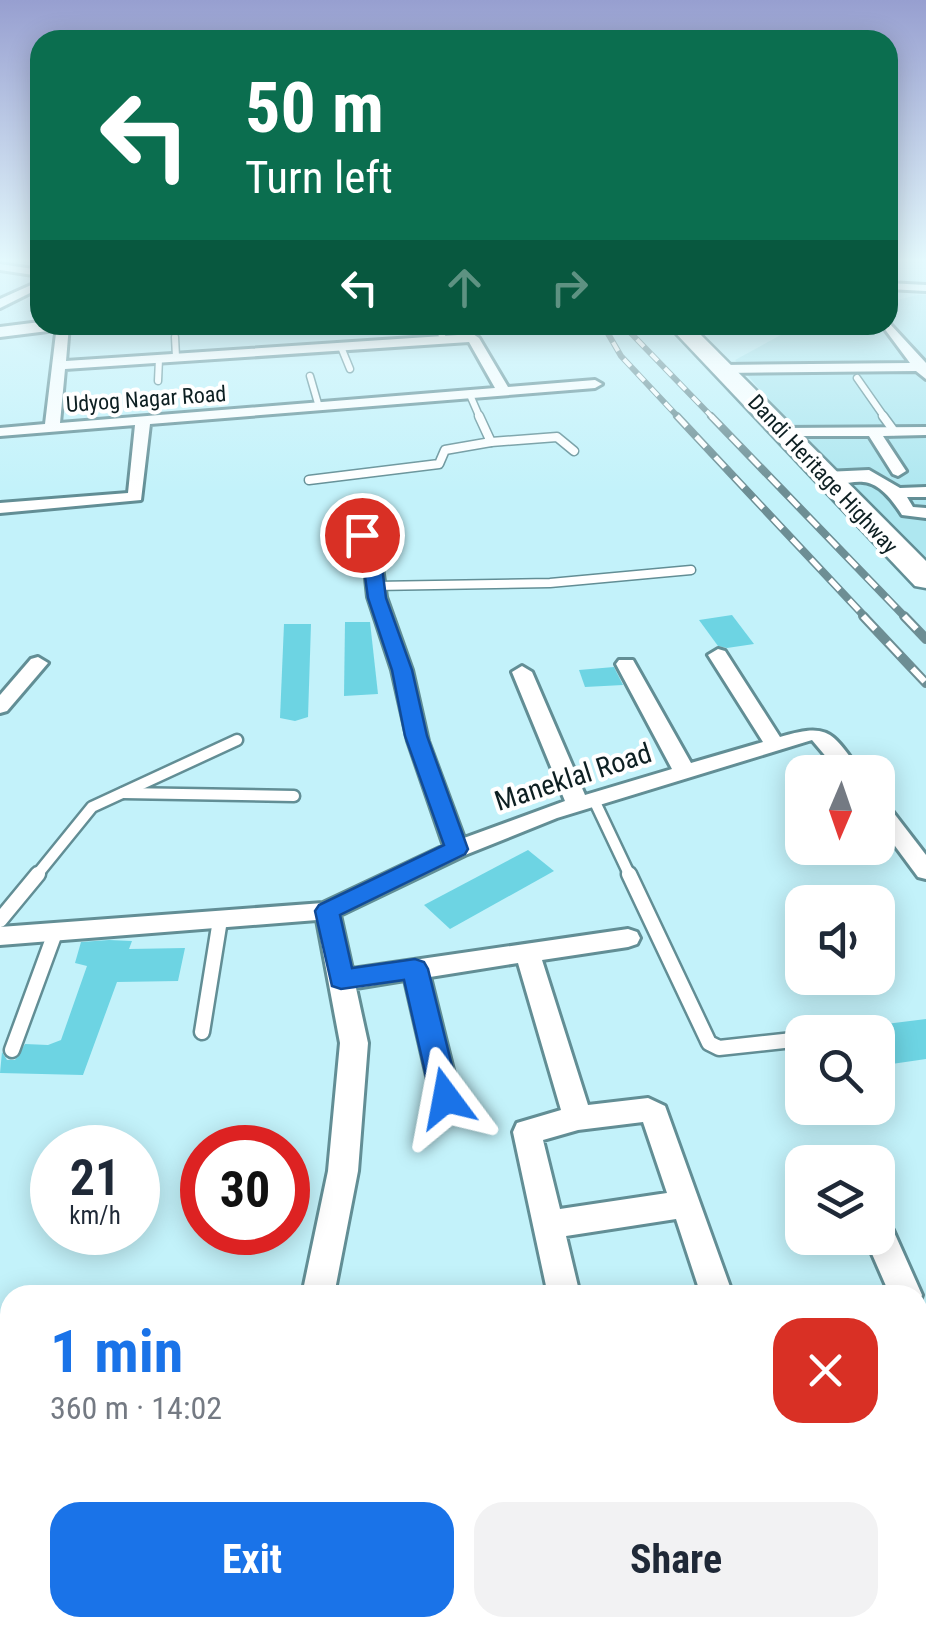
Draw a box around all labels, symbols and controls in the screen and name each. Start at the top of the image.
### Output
text: 50 m [245,67,384,149]
icon: left [80,70,210,200]
text: Turn left [245,151,393,204]
icon: left [332,260,387,315]
icon: ahead [437,260,492,315]
icon: right [542,260,597,315]
street label: Udyog Nagar Road [65,381,227,417]
street label: Dandi Heritage Highway [743,390,903,558]
pin [320,493,405,578]
icon: arrive [335,508,390,563]
street label: Maneklal Road [490,736,656,818]
north arrow [785,755,895,865]
map controls [785,755,895,1255]
button: sound [785,885,895,995]
button: search [785,1015,895,1125]
position arrow [394,1046,498,1150]
speed limit sign: 30 [180,1125,310,1255]
button: layers [785,1145,895,1255]
text: 21 [70,1149,120,1207]
text: km/h [69,1201,121,1230]
text: 1 min [50,1316,183,1387]
button: close [773,1318,878,1423]
text: 360 m · 14:02 [50,1389,222,1427]
button: Exit [50,1502,454,1617]
button: Share [474,1502,878,1617]

